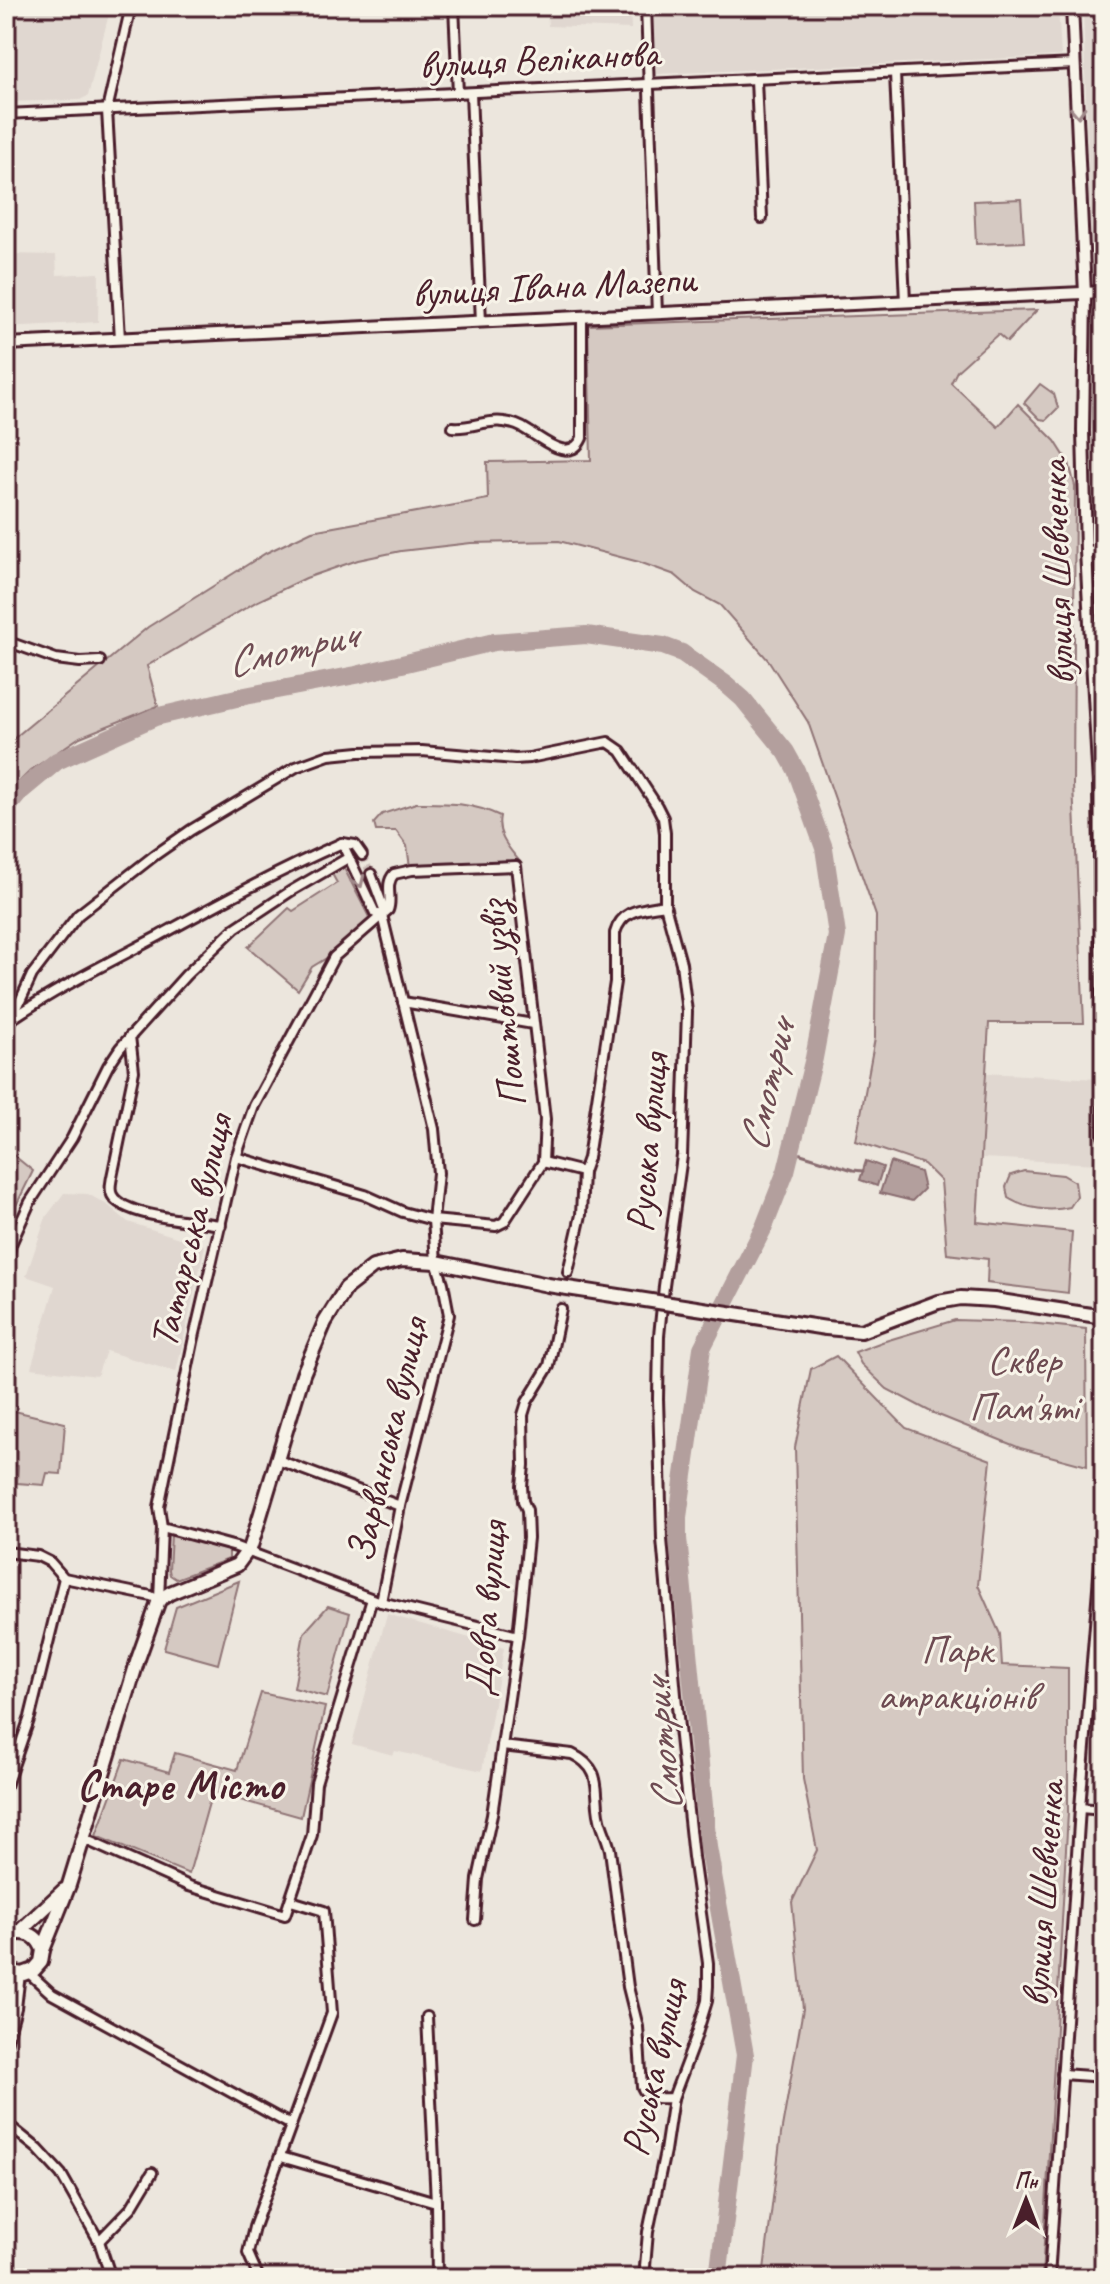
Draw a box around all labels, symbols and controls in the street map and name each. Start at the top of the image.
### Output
street label: вулиця Веліканова [418,28,664,90]
one-way arrow [1069,106,1086,119]
street label: вулиця Івана Мазепи [411,253,699,318]
street label: вулиця Шевченка [1028,455,1086,686]
water label: Смотрич [221,607,368,690]
one-way arrow [349,873,365,888]
street label: Поштовий узвіз [466,895,538,1109]
water label: Смотрич [726,1009,809,1156]
street label: Руська вулиця [614,1049,680,1234]
street label: Татарська вулиця [138,1106,245,1353]
street label: Зарванська вулиця [335,1310,440,1567]
park label: Сквер Пам'яті [969,1336,1083,1432]
street label: Довга вулиця [453,1517,519,1698]
park label: Парк атракціонів [878,1625,1045,1721]
water label: Смотрич [629,1671,694,1814]
district label: Старе Місто [77,1759,286,1812]
street label: вулиця Шевченка [1010,1776,1076,2008]
street label: Руська вулиця [610,1973,699,2161]
north arrow [986,2160,1066,2240]
text: Пн [1014,2167,1039,2195]

